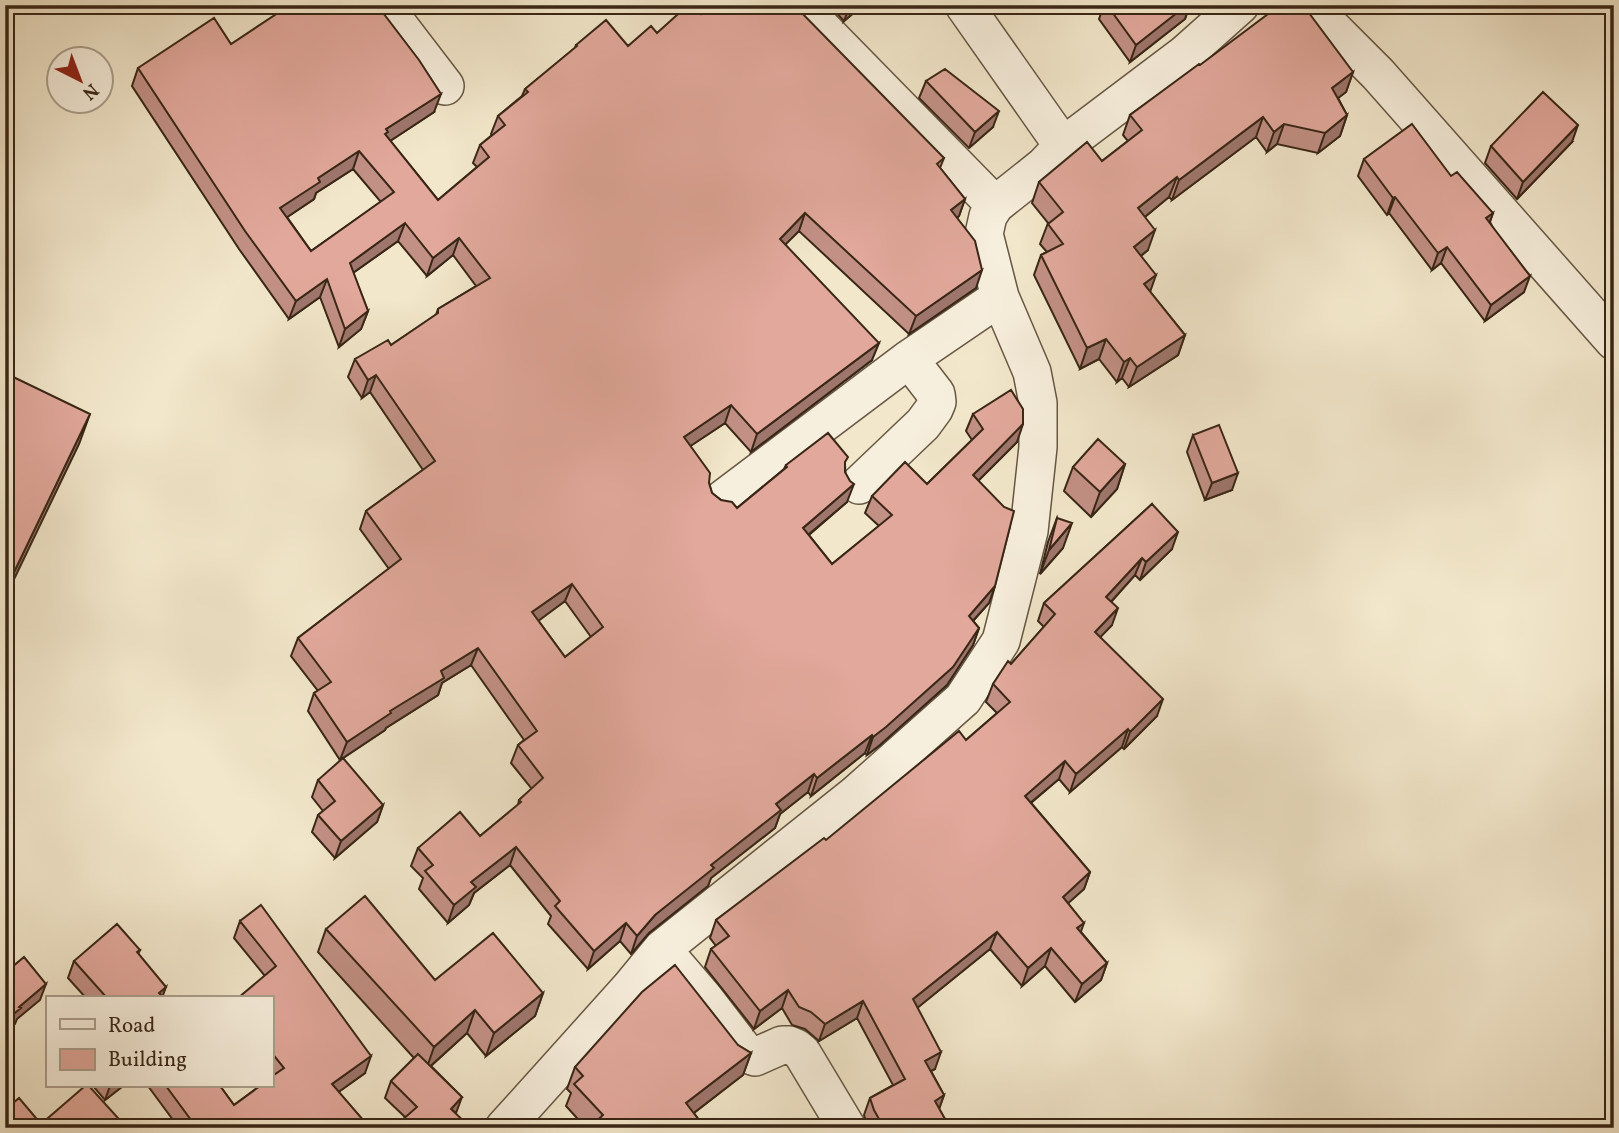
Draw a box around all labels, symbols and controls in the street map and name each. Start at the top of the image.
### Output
north arrow [46,46,116,116]
text: N [76,77,104,106]
legend [46,996,273,1088]
text: Road [108,1012,155,1041]
text: Building [108,1046,187,1075]

